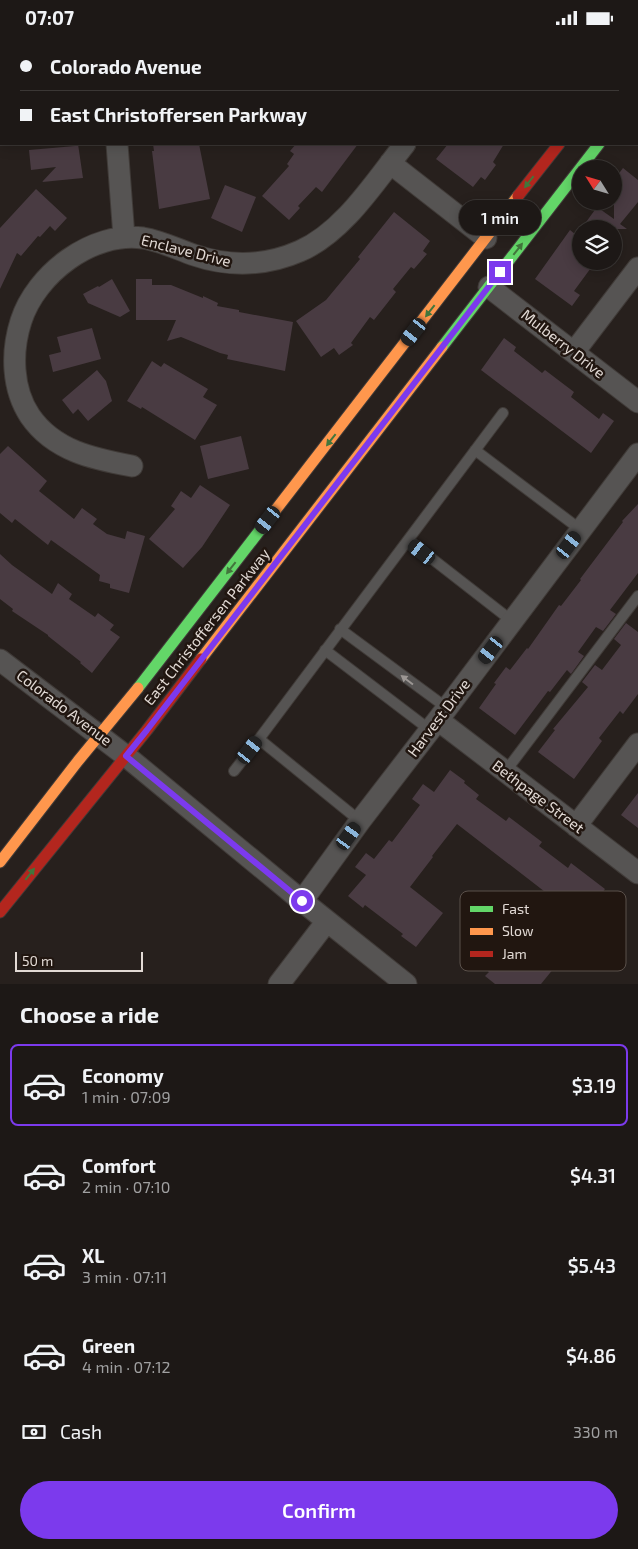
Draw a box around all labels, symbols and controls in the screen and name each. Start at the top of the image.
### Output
text: 07:07 [25,6,74,29]
text: Colorado Avenue [50,55,202,78]
text: East Christoffersen Parkway [50,103,307,126]
north arrow [572,160,622,210]
map controls [572,160,622,270]
one-way arrow [524,175,534,189]
callout: 1 min [459,199,541,235]
text: 1 min [481,208,519,227]
button: layers [572,220,622,270]
street label: Enclave Drive [139,230,233,270]
one-way arrow [512,243,523,256]
route end [489,261,511,283]
one-way arrow [425,304,435,318]
street label: Mulberry Drive [518,305,609,382]
car [398,316,429,348]
one-way arrow [325,433,336,446]
car [252,504,283,536]
car [553,529,584,561]
car [405,537,438,567]
street label: East Christoffersen Parkway [140,544,273,708]
one-way arrow [226,561,237,574]
car [475,634,506,666]
street label: Colorado Avenue [13,666,116,749]
one-way arrow [401,674,414,685]
street label: Harvest Drive [403,675,473,760]
car [234,734,265,766]
street label: Bethpage Street [489,756,588,837]
car [334,819,363,853]
one-way arrow [25,868,36,881]
route start [291,890,313,912]
legend [460,891,626,971]
text: Fast [502,900,529,917]
text: Slow [502,922,534,939]
text: Jam [502,945,527,962]
scale bar [15,949,142,972]
text: 50 m [22,952,53,969]
text: Choose a ride [20,1001,159,1027]
icon: car [22,1063,67,1108]
text: Economy [82,1064,164,1087]
text: $3.19 [572,1074,616,1097]
text: 1 min · 07:09 [82,1087,171,1106]
icon: car [22,1153,67,1198]
text: Comfort [82,1154,156,1177]
text: $4.31 [570,1164,616,1187]
text: 2 min · 07:10 [82,1177,170,1196]
icon: car [22,1243,67,1288]
text: XL [82,1244,104,1267]
text: $5.43 [568,1254,616,1277]
text: 3 min · 07:11 [82,1267,167,1286]
icon: car [22,1333,67,1378]
text: Green [82,1334,135,1357]
text: $4.86 [566,1344,616,1367]
text: 4 min · 07:12 [82,1357,171,1376]
icon: cash [20,1418,48,1446]
text: Cash [60,1420,102,1443]
text: 330 m [573,1422,618,1441]
button: Confirm [20,1481,618,1539]

